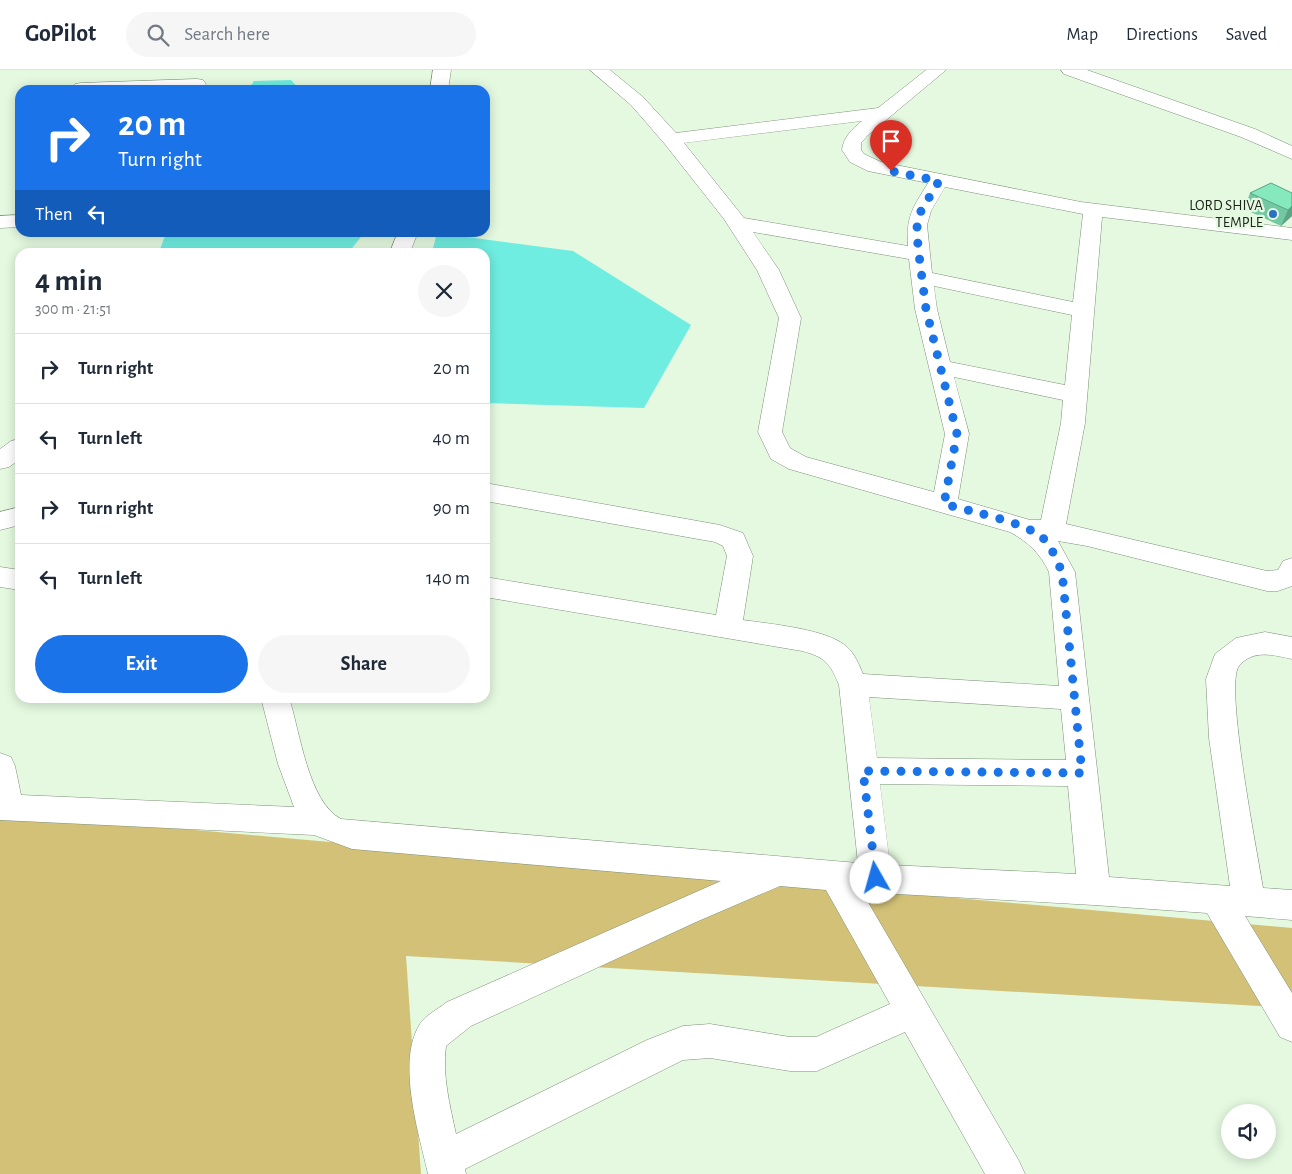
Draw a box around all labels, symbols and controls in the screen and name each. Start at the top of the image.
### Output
search box [126,12,476,57]
icon: search [144,21,172,49]
text: GoPilot [25,22,96,46]
text: Search here [184,25,270,44]
text: Map [1067,26,1098,44]
text: Directions [1126,26,1198,44]
text: Saved [1226,26,1267,44]
icon: right [35,105,100,170]
text: 20 m [118,107,186,142]
pin [870,120,912,171]
icon: arrive [877,127,905,155]
text: Turn right [118,148,202,170]
place label: LORD SHIVA TEMPLE [1189,198,1263,230]
icon: left [83,200,111,228]
text: Then [35,205,73,224]
marker: LORD SHIVA TEMPLE [1267,208,1279,220]
button: close [418,265,470,317]
text: 4 min [35,266,103,296]
text: 300 m · 21:51 [35,301,112,317]
icon: right [35,355,63,383]
text: Turn right [78,359,153,378]
text: 20 m [433,359,470,378]
icon: left [35,425,63,453]
text: Turn left [78,429,142,448]
text: 40 m [432,429,470,448]
icon: right [35,495,63,523]
text: Turn right [78,499,153,518]
text: 90 m [433,499,470,518]
icon: left [35,565,63,593]
text: Turn left [78,569,142,588]
text: 140 m [426,569,470,588]
button: Exit [35,635,248,693]
button: Share [258,635,470,693]
position arrow [849,851,901,903]
map controls [1221,1104,1276,1159]
button: sound [1221,1104,1276,1159]

